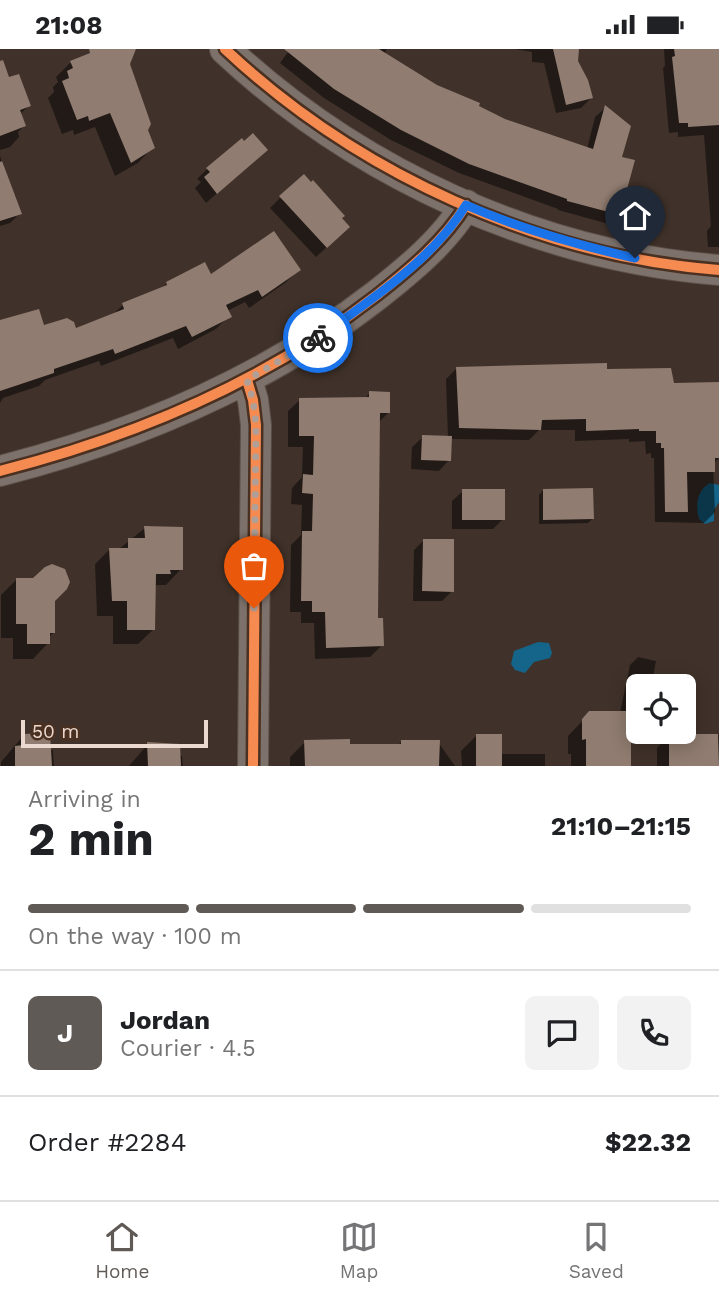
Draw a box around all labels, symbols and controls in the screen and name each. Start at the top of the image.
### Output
text: 21:08 [35,10,103,40]
pin [605,186,665,258]
icon: home [616,197,654,235]
courier [283,303,353,373]
icon: bike [299,319,337,357]
pin [224,536,284,608]
icon: bag [235,547,273,585]
map controls [626,674,696,744]
button: locate [626,674,696,744]
scale bar [21,717,208,749]
text: 50 m [32,720,79,743]
text: Arriving in [28,786,141,813]
text: 21:10–21:15 [551,811,691,841]
text: 2 min [28,812,154,866]
text: On the way · 100 m [28,923,242,950]
button: chat [525,996,599,1070]
button: phone [617,996,691,1070]
text: Jordan [120,1005,210,1035]
text: J [57,1018,73,1048]
text: Courier · 4.5 [120,1035,256,1062]
text: Order #2284 [28,1127,187,1157]
text: $22.32 [605,1127,691,1157]
tab: Home [95,1218,149,1283]
tab: Map [340,1218,378,1283]
tab: Saved [569,1218,624,1283]

